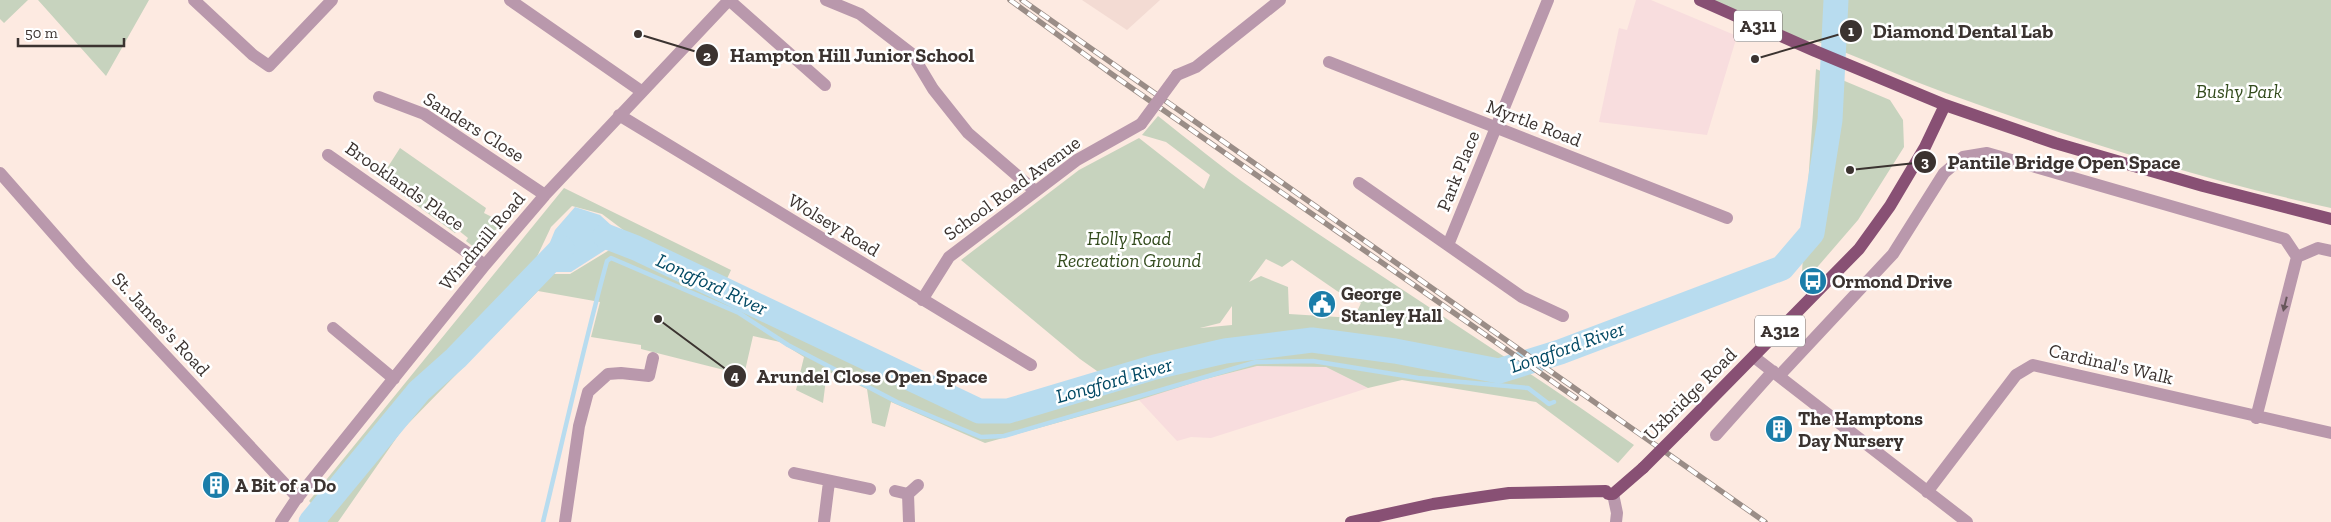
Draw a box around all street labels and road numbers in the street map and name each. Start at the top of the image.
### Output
road number: A311 [1734,10,1782,42]
street label: Sanders Close [419,87,529,167]
street label: Myrtle Road [1483,94,1585,152]
street label: Park Place [1431,127,1485,215]
street label: School Road Avenue [939,131,1085,245]
street label: Brooklands Place [341,136,469,236]
street label: Windmill Road [434,187,530,295]
street label: Wolsey Road [784,189,885,262]
street label: St. James's Road [107,267,215,381]
road number: A312 [1755,316,1805,346]
street label: Cardinal's Walk [2047,339,2175,389]
street label: Uxbridge Road [1639,343,1741,445]

